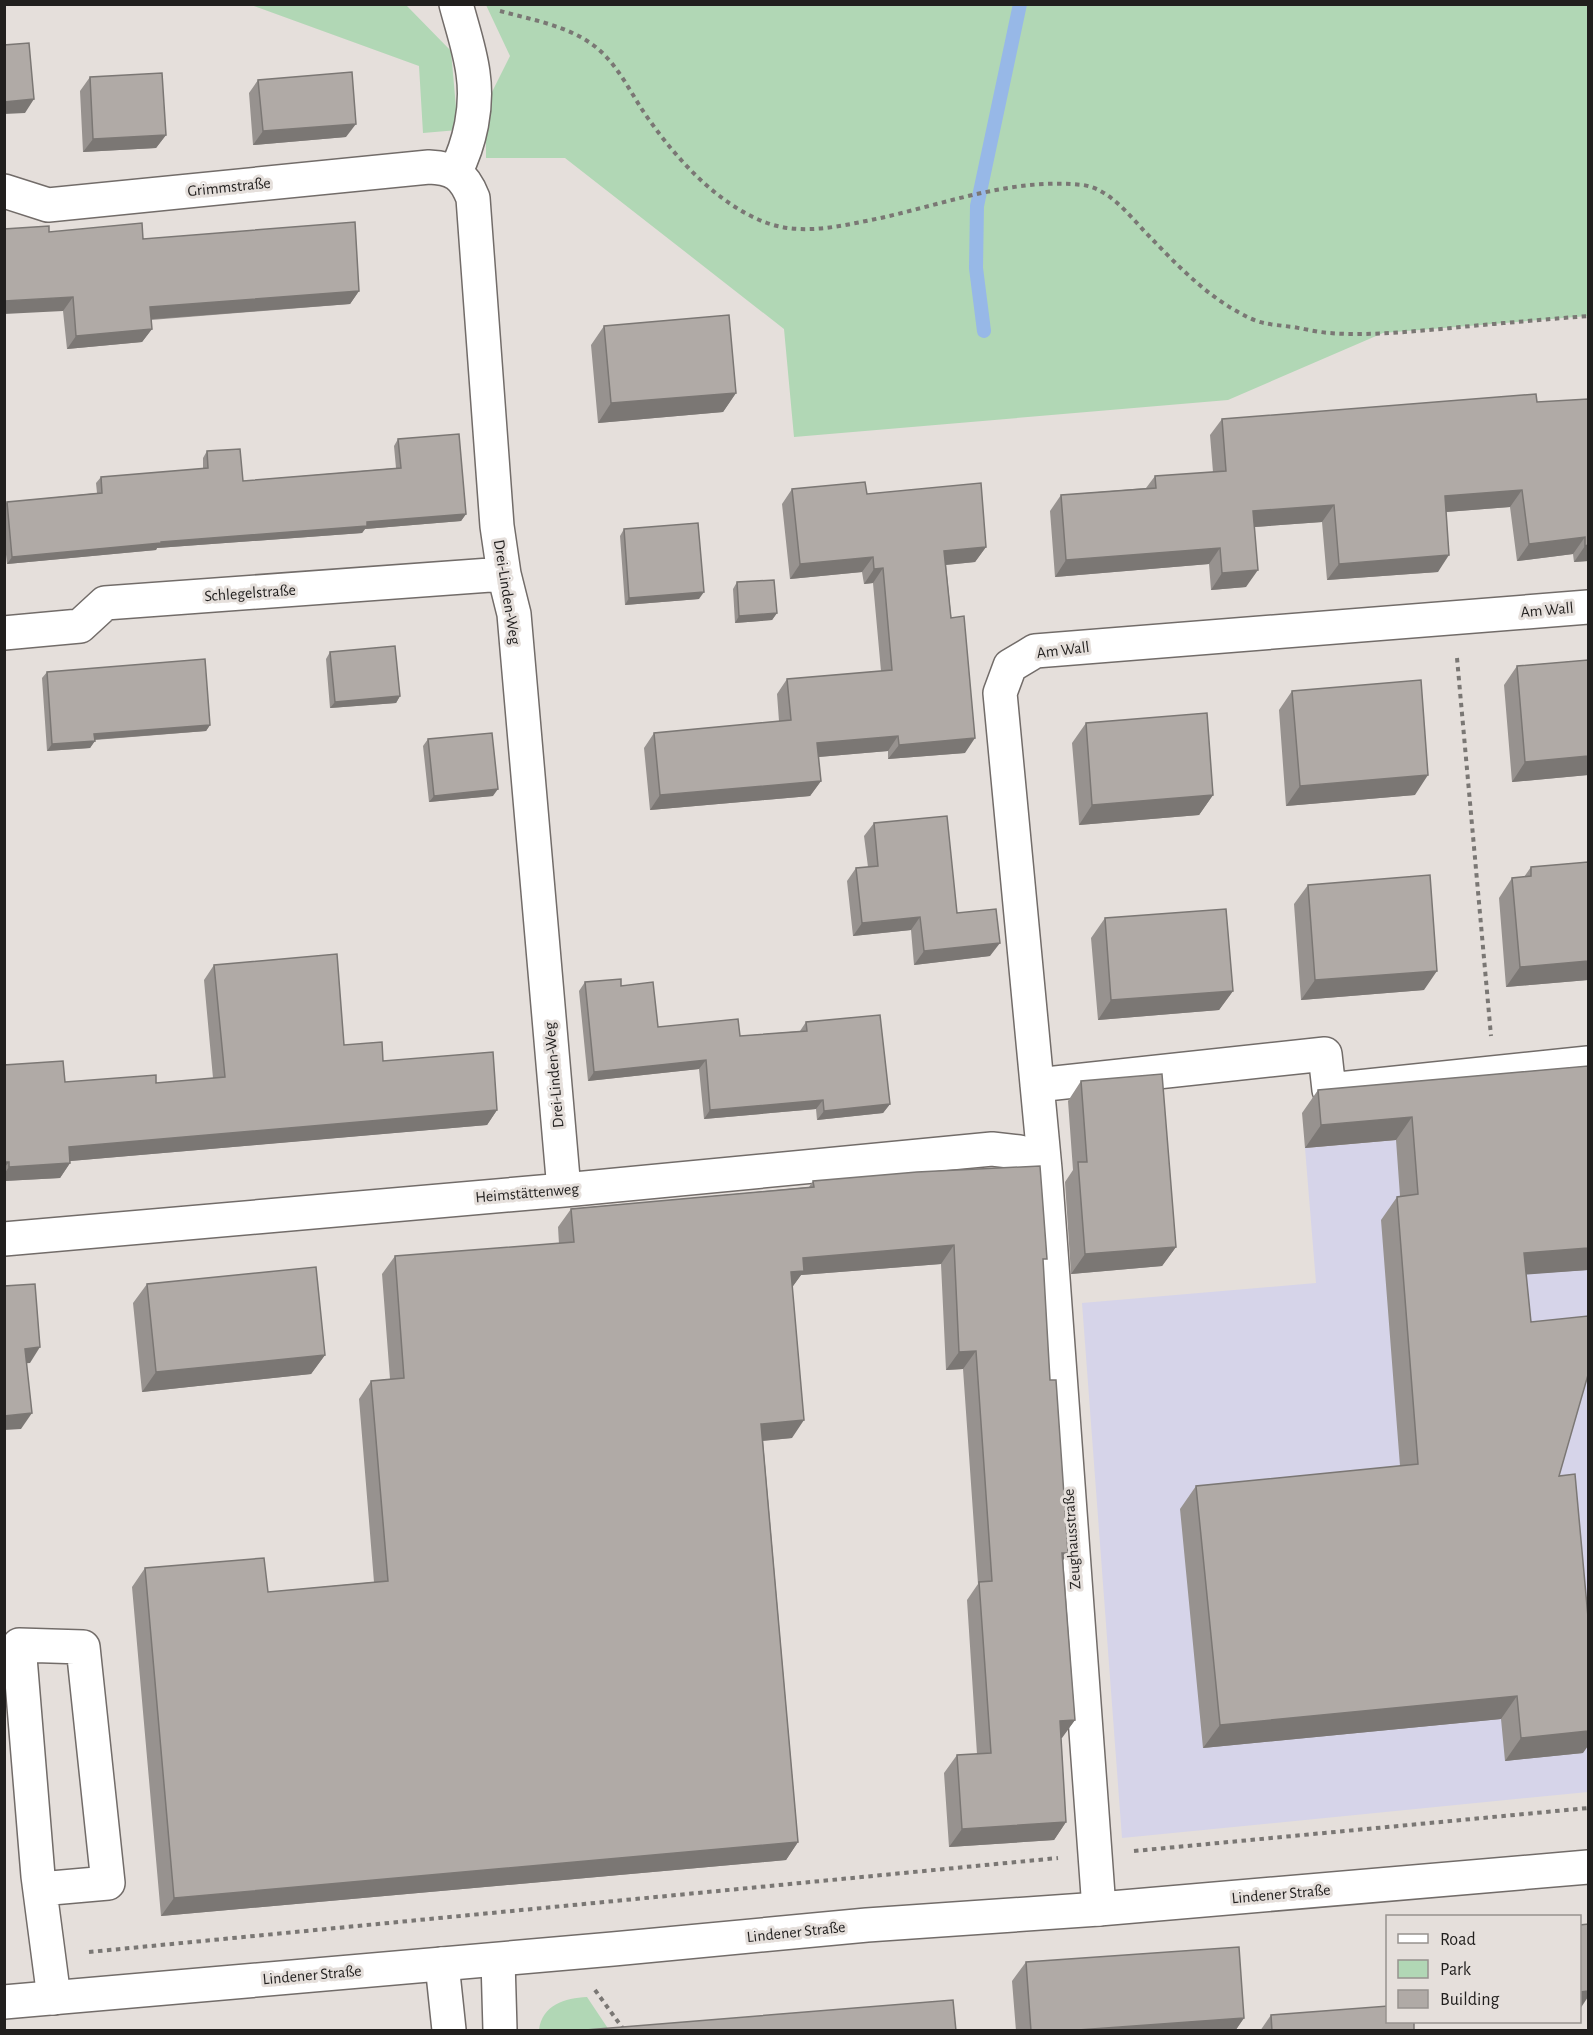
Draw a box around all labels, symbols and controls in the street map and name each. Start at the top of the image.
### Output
street label: Grimmstraße [187,175,271,199]
street label: Drei-Linden-Weg [491,538,523,646]
street label: Schlegelstraße [204,582,296,604]
street label: Am Wall [1520,600,1574,620]
street label: Am Wall [1036,639,1090,661]
street label: Drei-Linden-Weg [541,1021,567,1129]
street label: Heimstättenweg [475,1180,580,1206]
street label: Zeughausstraße [1061,1488,1083,1590]
street label: Lindener Straße [1231,1882,1331,1906]
legend [1386,1915,1581,2023]
street label: Lindener Straße [746,1919,846,1945]
text: Road [1440,1931,1476,1949]
text: Park [1440,1961,1472,1979]
street label: Lindener Straße [262,1963,362,1987]
text: Building [1440,1991,1500,2009]

